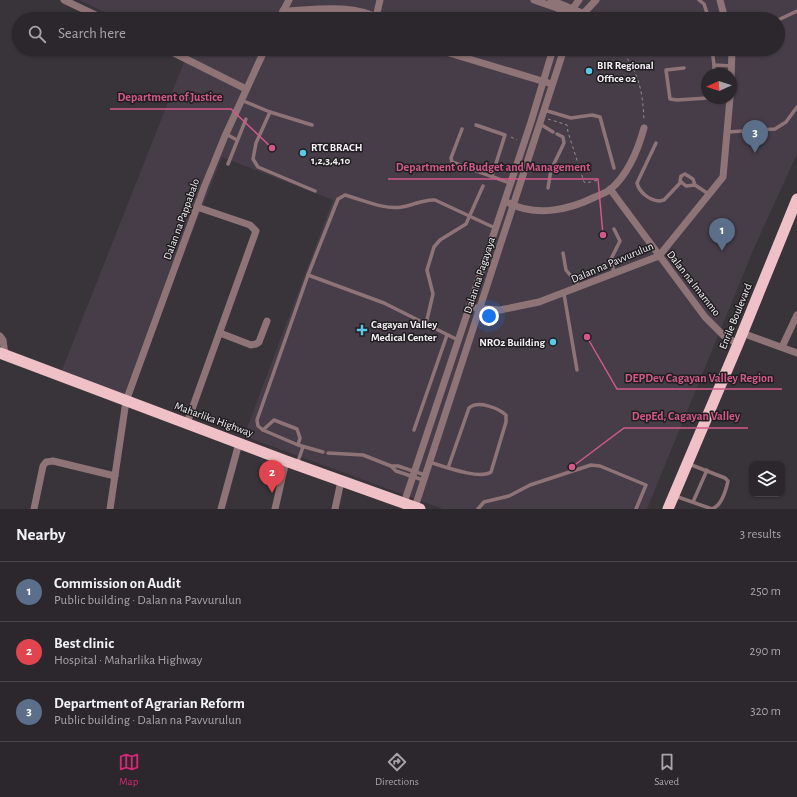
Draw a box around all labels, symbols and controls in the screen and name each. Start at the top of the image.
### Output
search box [12,12,785,56]
icon: search [26,23,48,45]
text: Search here [58,26,126,41]
place label: BIR Regional Office 02 [597,60,654,84]
marker: BIR Regional Office 02 [584,66,594,76]
north arrow [701,68,737,104]
callout: Department of Justice [110,85,231,109]
text: Department of Justice [118,91,223,103]
pin: 3 [742,120,768,153]
place label: RTC BRACH 1,2,3,4,10 [311,142,362,166]
marker: RTC BRACH 1,2,3,4,10 [298,148,308,158]
callout: Department of Budget and Management [388,155,598,179]
text: Department of Budget and Management [396,161,590,173]
street label: Dalan na Pappabalo [162,177,201,261]
pin: 1 [709,218,735,251]
street label: Dalan na Pagayaya [462,236,497,315]
street label: Dalan na Pavvurulun [569,240,655,285]
street label: Dalan na Imammo [665,249,722,318]
street label: Enrile Boulevard [717,281,754,351]
your location [479,306,499,326]
place label: Cagayan Valley Medical Center [371,319,437,343]
marker: Cagayan Valley Medical Center [356,324,368,336]
place label: NRO2 Building [479,337,545,348]
marker: NRO2 Building [548,337,558,347]
callout: DEPDev Cagayan Valley Region [617,365,782,389]
text: DEPDev Cagayan Valley Region [625,372,773,385]
street label: Maharlika Highway [173,400,255,439]
callout: DepEd, Cagayan Valley [624,404,748,428]
text: DepEd, Cagayan Valley [632,410,741,423]
pin: 2 [259,460,285,493]
map controls [749,461,785,497]
button: layers [749,461,785,497]
text: Nearby [16,526,66,543]
text: 3 results [740,528,781,541]
text: Commission on Audit [54,576,181,591]
text: 1 [27,585,31,598]
text: 250 m [750,585,781,598]
text: Public building · Dalan na Pavvurulun [54,594,241,607]
text: Best clinic [54,636,114,651]
text: 2 [26,645,32,658]
text: 290 m [750,645,781,658]
text: Hospital · Maharlika Highway [54,654,202,667]
text: Department of Agrarian Reform [54,696,245,711]
text: 3 [26,705,32,718]
text: 320 m [750,705,781,718]
text: Public building · Dalan na Pavvurulun [54,714,241,727]
tab: Map [118,751,140,788]
tab: Directions [375,751,419,788]
tab: Saved [654,751,679,788]

